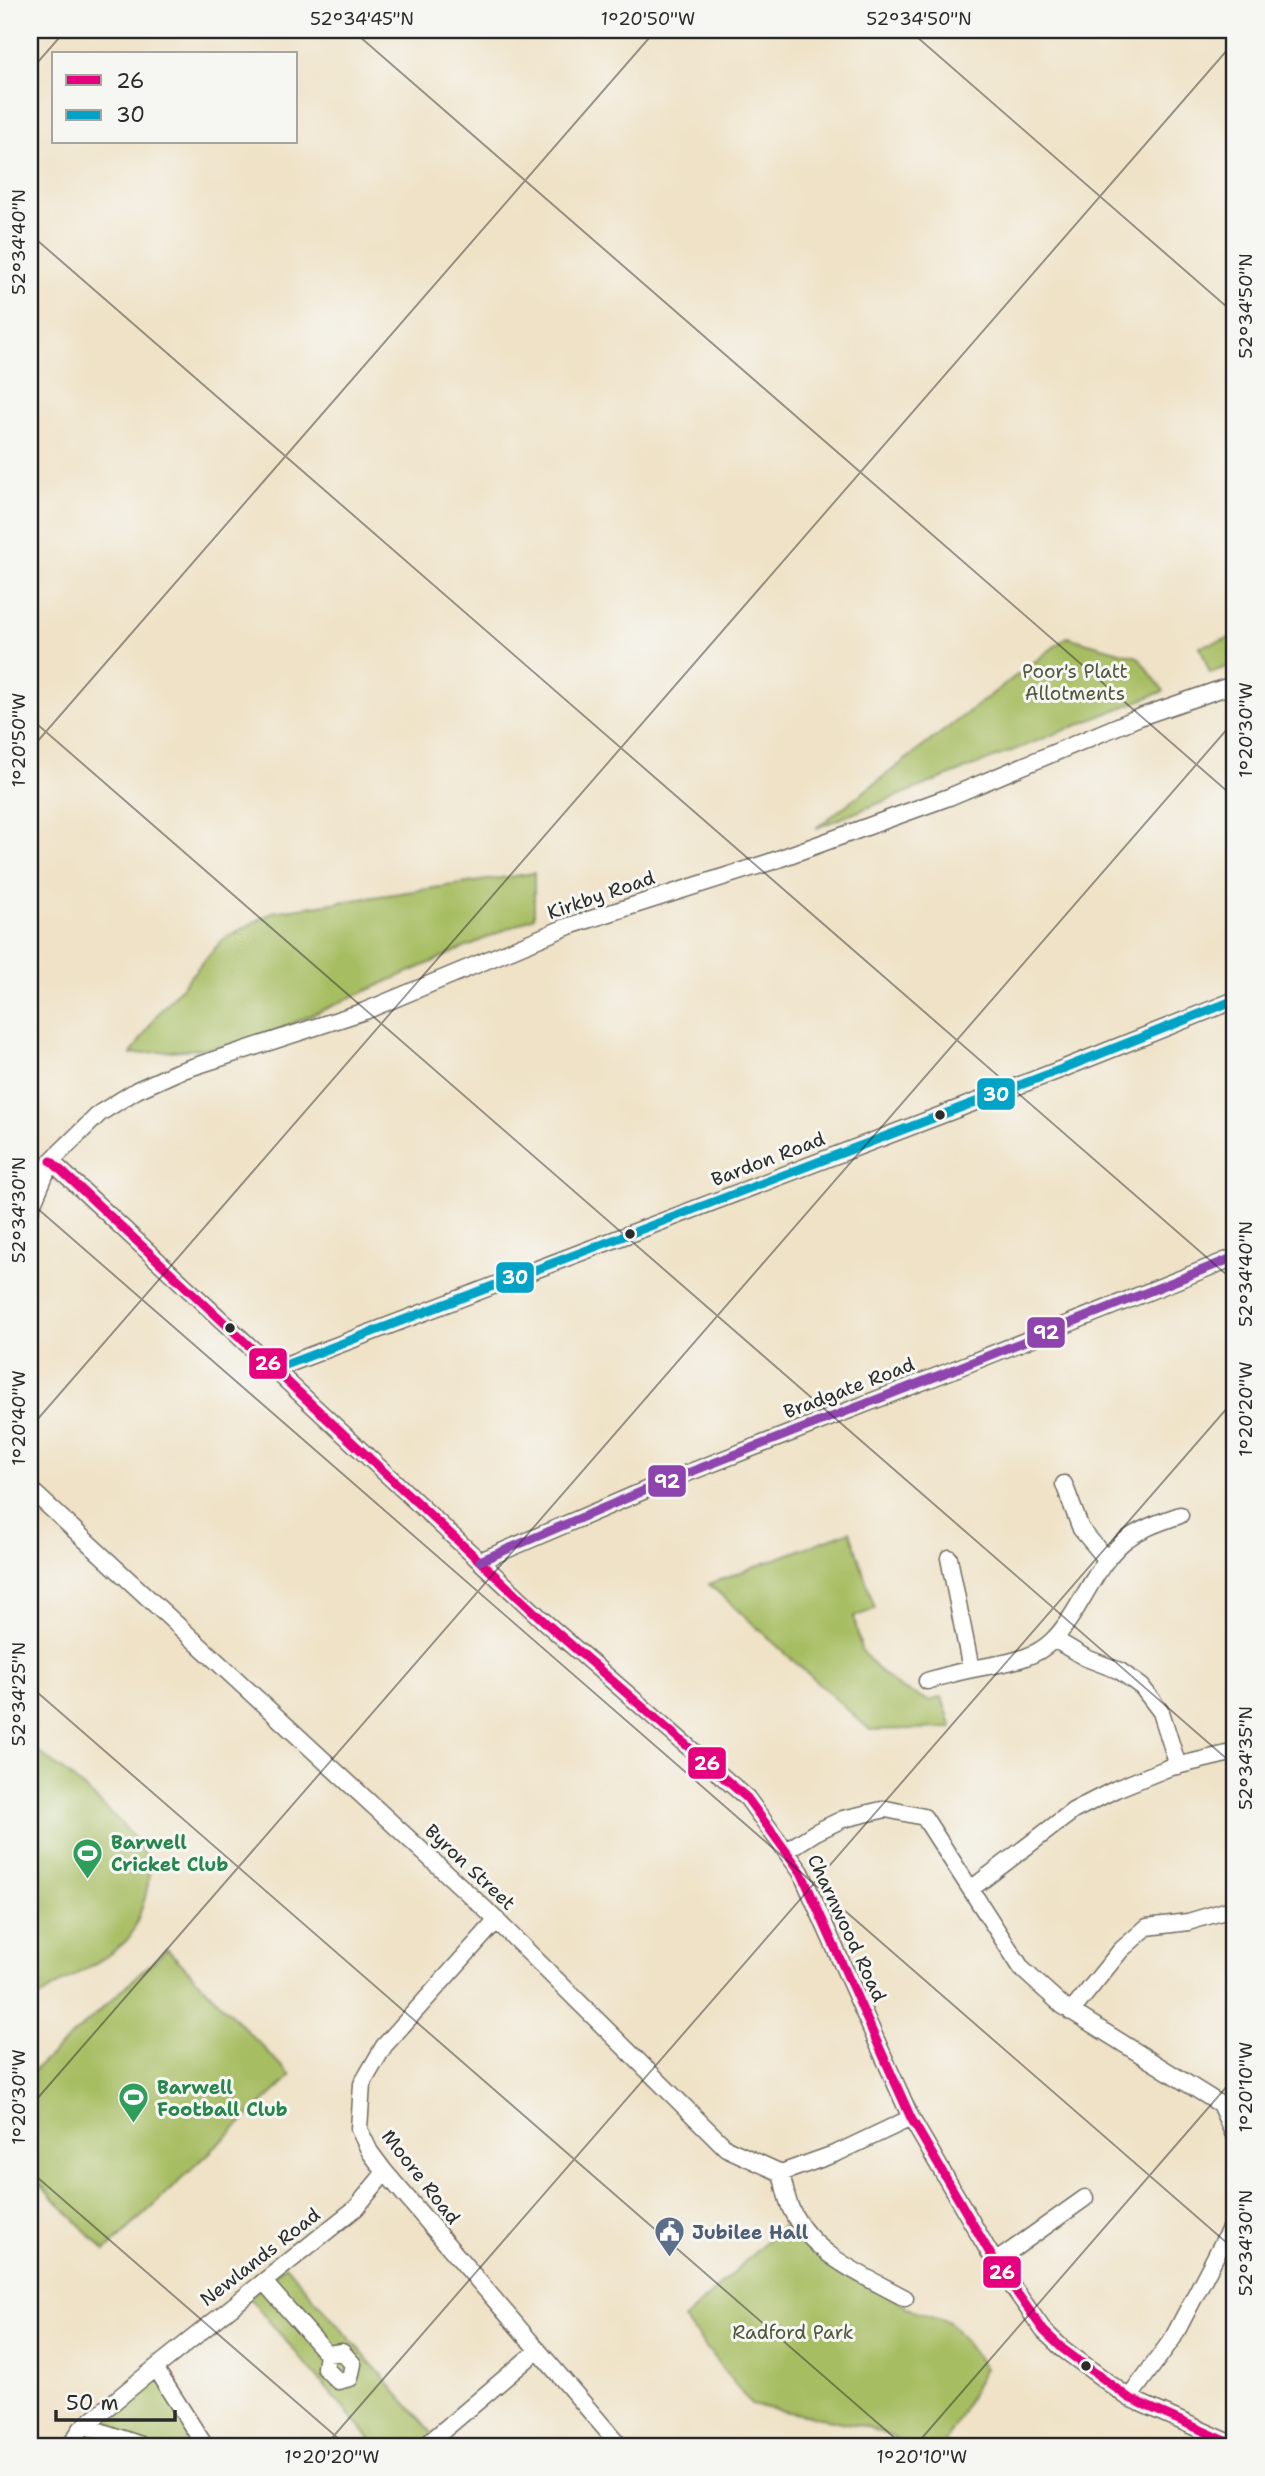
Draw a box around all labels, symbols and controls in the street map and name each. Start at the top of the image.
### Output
text: 52°34'45"N [310,7,414,31]
text: 1°20'50"W [601,7,695,31]
text: 52°34'50"N [866,7,972,31]
legend [52,52,298,144]
text: 26 [116,67,144,95]
text: 30 [116,101,145,129]
text: 52°34'40"N [7,189,31,295]
text: 52°34'50"N [1234,253,1258,359]
park label: Poor's Platt Allotments [1022,659,1128,706]
text: 1°20'30"W [1234,682,1258,778]
text: 1°20'50"W [7,693,31,787]
street label: Kirkby Road [544,865,658,925]
line badge: 30 [976,1077,1016,1111]
text: 30 [983,1082,1009,1107]
unlabelled marker [933,1108,947,1122]
street label: Bardon Road [708,1126,828,1192]
text: 52°34'30"N [7,1157,31,1263]
text: 52°34'40"N [1234,1221,1258,1327]
unlabelled marker [623,1227,637,1241]
line badge: 30 [495,1261,535,1294]
text: 30 [502,1265,528,1290]
line badge: 92 [1026,1316,1066,1349]
text: 92 [1033,1320,1059,1345]
unlabelled marker [223,1321,237,1335]
line badge: 26 [248,1347,288,1380]
text: 26 [255,1351,281,1376]
street label: Bradgate Road [780,1352,918,1424]
text: 1°20'20"W [1234,1361,1258,1457]
text: 1°20'40"W [7,1370,31,1466]
line badge: 92 [647,1464,687,1498]
text: 92 [654,1469,680,1494]
text: 52°34'25"N [7,1642,31,1746]
text: 52°34'35"N [1234,1706,1258,1810]
line badge: 26 [687,1746,727,1780]
text: 26 [694,1751,720,1776]
street label: Byron Street [419,1819,521,1915]
place label: Barwell Cricket Club [111,1830,228,1877]
sports icon: Barwell Cricket Club [71,1836,105,1880]
street label: Charnwood Road [802,1850,892,2006]
text: 1°20'10"W [1234,2042,1258,2132]
text: 1°20'30"W [7,2049,31,2145]
place label: Barwell Football Club [157,2075,288,2122]
sports icon: Barwell Football Club [117,2081,151,2125]
street label: Moore Road [376,2124,466,2230]
text: 52°34'30"N [1234,2190,1258,2296]
street label: Newlands Road [195,2202,325,2312]
public building icon: Jubilee Hall [652,2215,686,2259]
place label: Jubilee Hall [692,2220,809,2245]
line badge: 26 [982,2255,1022,2289]
text: 26 [989,2260,1015,2285]
park label: Radford Park [732,2320,854,2345]
unlabelled marker [1079,2359,1093,2373]
scale bar [56,2378,175,2422]
text: 50 m [66,2389,119,2417]
text: 1°20'20"W [284,2445,380,2469]
text: 1°20'10"W [877,2445,967,2469]

